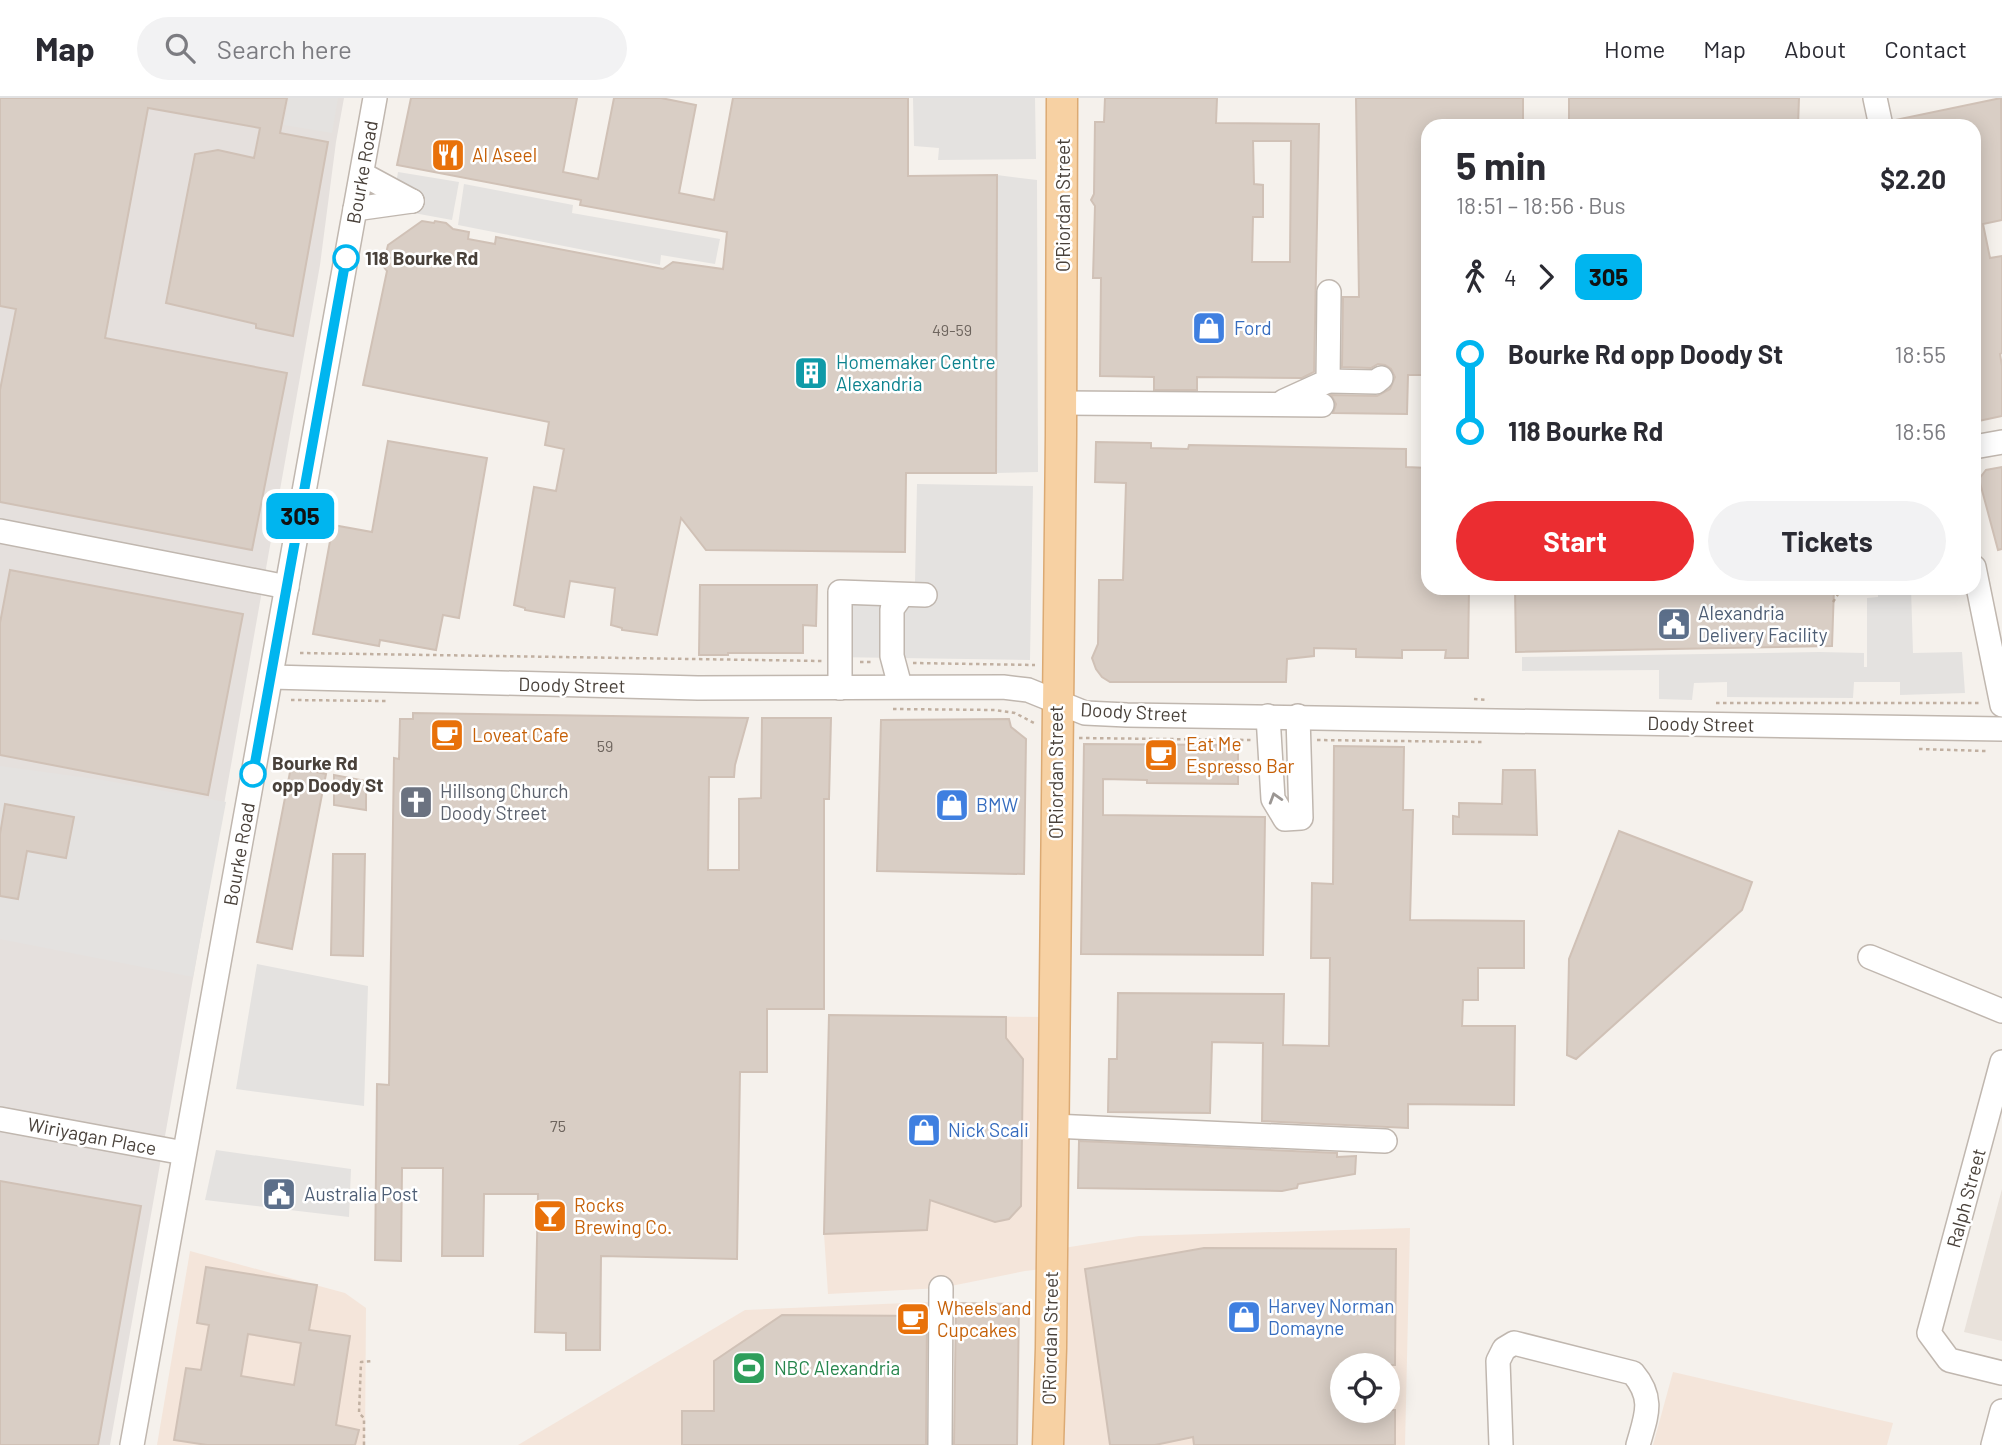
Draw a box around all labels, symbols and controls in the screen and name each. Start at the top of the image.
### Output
search box [137,17,627,80]
text: Map [35,28,95,68]
icon: search [161,29,199,67]
text: Search here [217,33,352,64]
text: Home [1604,34,1665,63]
text: Map [1703,34,1746,63]
text: About [1784,34,1846,63]
text: Contact [1884,34,1967,63]
street label: Bourke Road [341,118,382,225]
restaurant icon: Al Aseel [429,136,467,174]
street label: O'Riordan Street [1051,138,1074,272]
text: 5 min [1456,142,1546,188]
place label: Al Aseel [472,143,537,166]
text: $2.20 [1880,163,1946,194]
text: 18:51 – 18:56 · Bus [1456,191,1626,219]
marker: 118 Bourke Rd [333,245,359,271]
place label: 118 Bourke Rd [365,246,478,269]
icon: walk [1456,258,1494,296]
icon: forward [1527,258,1565,296]
text: 305 [1589,262,1628,291]
text: 4 [1504,263,1517,291]
shop icon: Ford [1190,309,1228,347]
place label: Ford [1234,316,1272,339]
house number: 49-59 [932,320,972,339]
text: Bourke Rd opp Doody St [1508,338,1783,369]
text: 18:55 [1895,340,1946,368]
place label: Homemaker Centre Alexandria [836,350,996,395]
building icon: Homemaker Centre Alexandria [792,354,830,392]
text: 118 Bourke Rd [1508,415,1663,446]
text: 18:56 [1895,417,1946,445]
line badge: 305 [260,493,340,539]
text: 305 [280,501,320,530]
button: Start [1456,501,1694,581]
button: Tickets [1708,501,1946,581]
place label: Alexandria Delivery Facility [1698,601,1828,646]
public building icon: Alexandria Delivery Facility [1655,605,1693,643]
street label: Doody Street [518,672,626,697]
street label: Doody Street [1080,697,1188,726]
street label: O'Riordan Street [1044,705,1067,839]
street label: Doody Street [1647,711,1755,736]
cafe icon: Loveat Cafe [428,716,466,754]
place label: Loveat Cafe [472,723,569,746]
place label: Eat Me Espresso Bar [1186,732,1295,777]
house number: 59 [597,736,613,755]
cafe icon: Eat Me Espresso Bar [1142,736,1180,774]
place label: Bourke Rd opp Doody St [272,751,384,796]
marker: Bourke Rd opp Doody St [240,761,266,787]
place label: Hillsong Church Doody Street [440,779,569,824]
church icon: Hillsong Church Doody Street [397,783,435,821]
shop icon: BMW [933,786,971,824]
place label: BMW [976,793,1018,816]
one-way arrow [1269,793,1284,805]
street label: Bourke Road [218,800,259,907]
shop icon: Nick Scali [905,1111,943,1149]
street label: Wiriyagan Place [26,1112,158,1159]
house number: 75 [550,1116,566,1135]
place label: Nick Scali [948,1118,1029,1141]
street label: Ralph Street [1941,1146,1990,1250]
public building icon: Australia Post [260,1175,298,1213]
place label: Australia Post [304,1182,418,1205]
place label: Rocks Brewing Co. [574,1193,672,1238]
bar icon: Rocks Brewing Co. [531,1197,569,1235]
street label: O'Riordan Street [1037,1271,1062,1405]
place label: Harvey Norman Domayne [1268,1294,1395,1339]
place label: Wheels and Cupcakes [937,1296,1032,1341]
shop icon: Harvey Norman Domayne [1225,1298,1263,1336]
cafe icon: Wheels and Cupcakes [894,1300,932,1338]
sports icon: NBC Alexandria [730,1349,768,1387]
map controls [1330,1353,1400,1423]
button: locate [1330,1353,1400,1423]
place label: NBC Alexandria [774,1356,900,1379]

